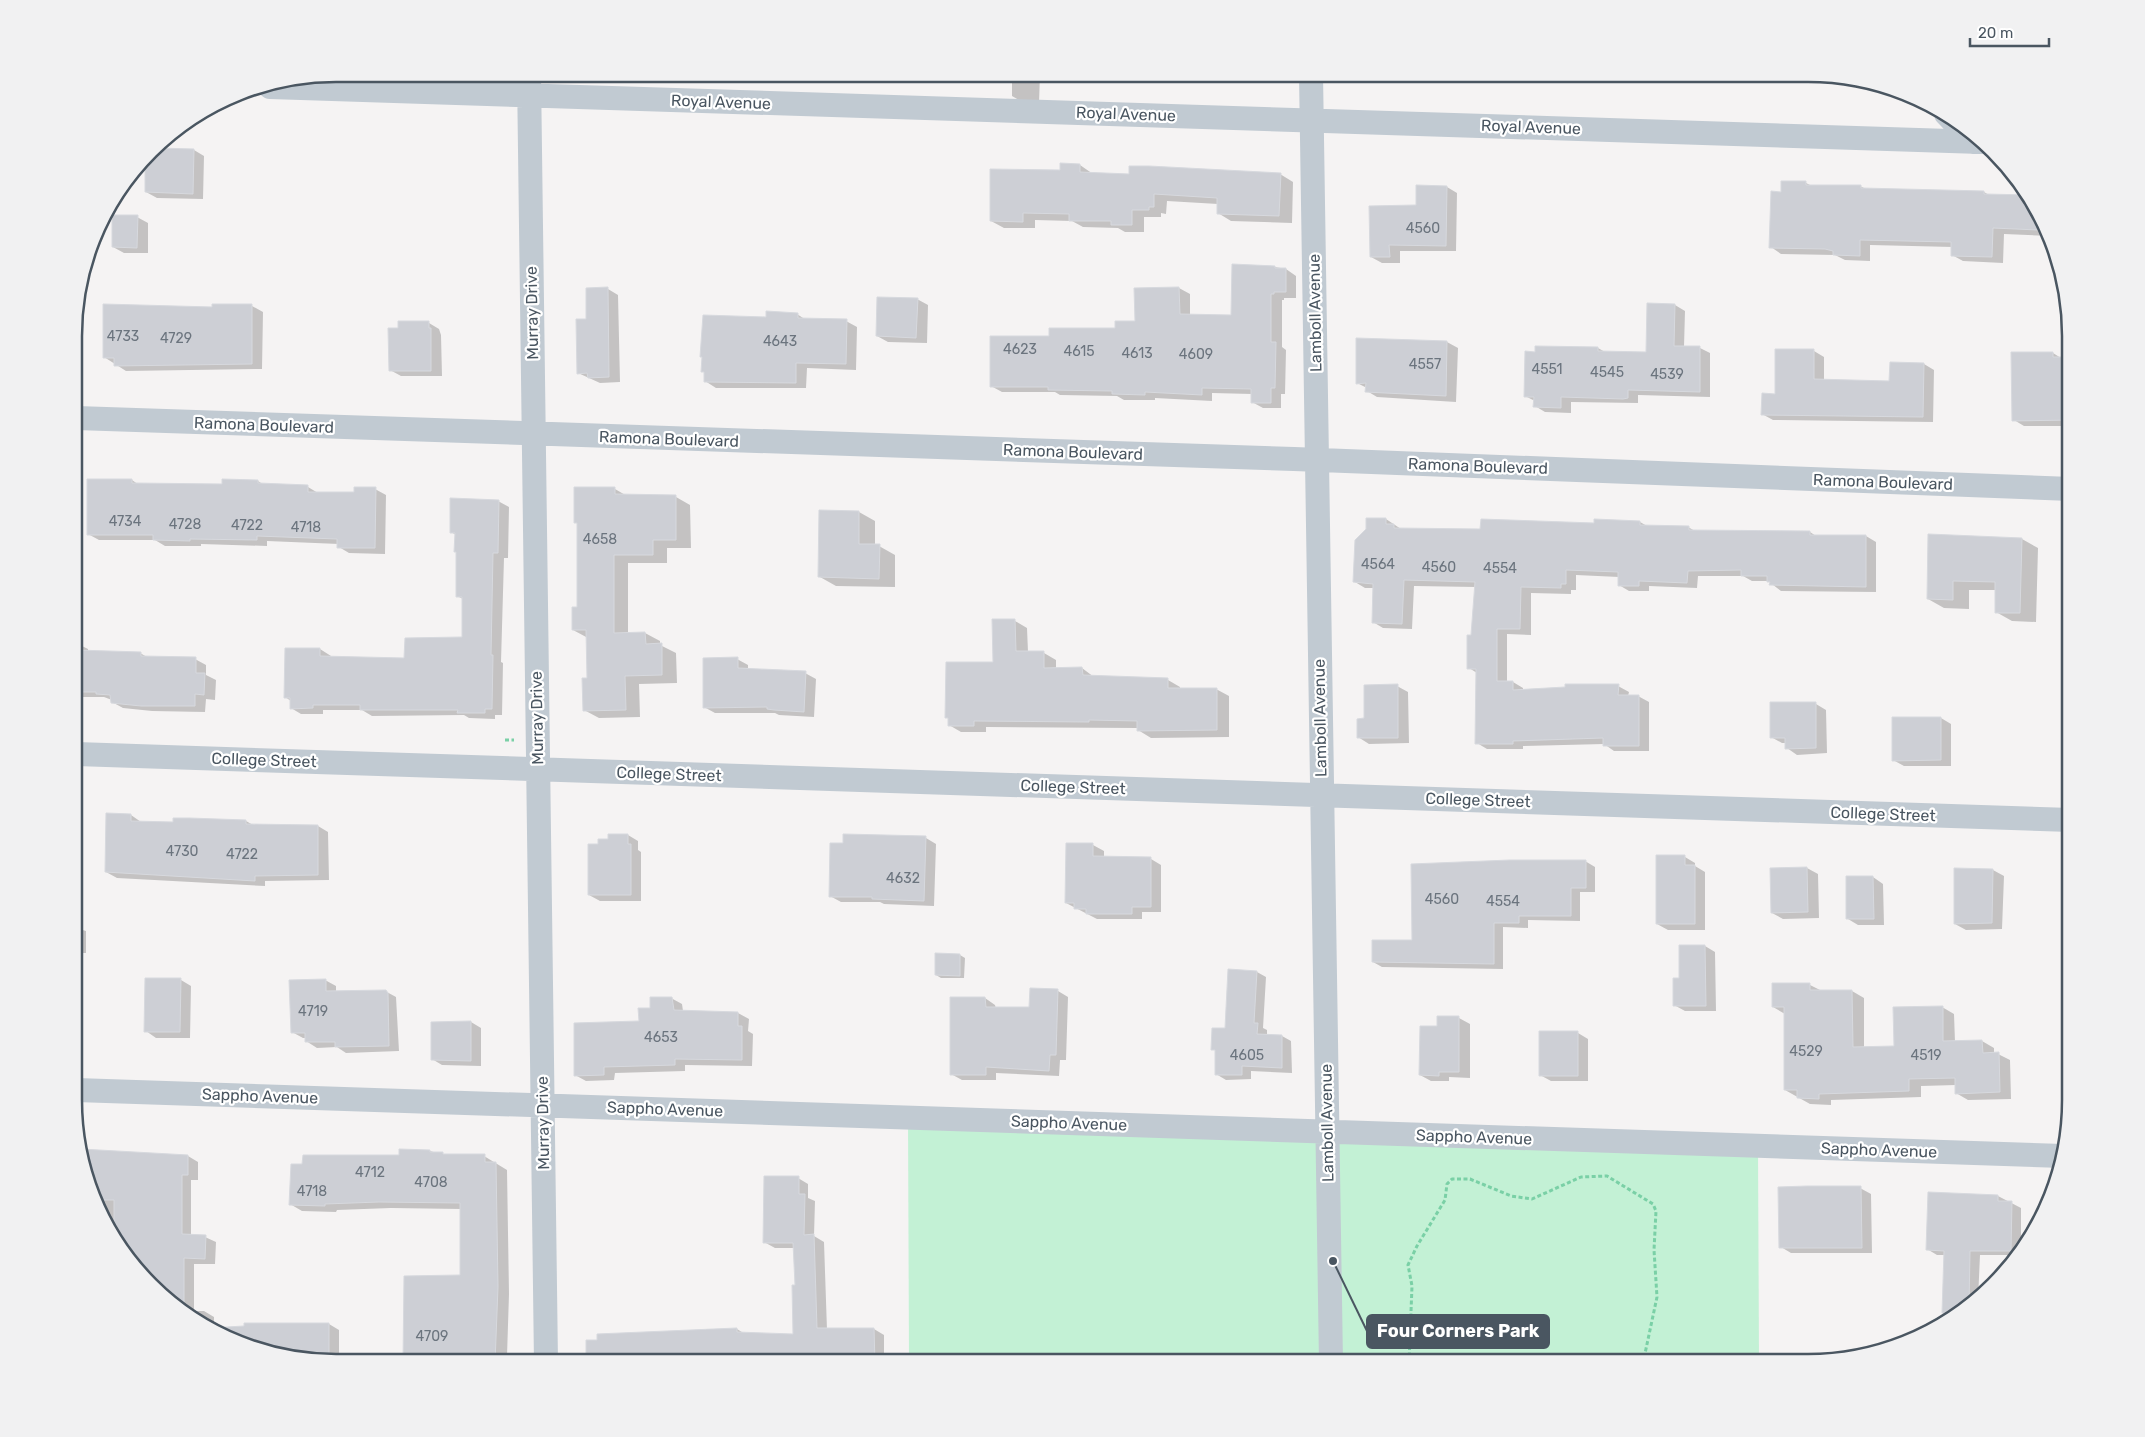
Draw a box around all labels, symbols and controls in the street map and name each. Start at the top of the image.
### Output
scale bar [1970,15,2049,47]
text: 20 m [1978,24,2013,42]
street label: Royal Avenue [671,91,771,113]
street label: Royal Avenue [1076,103,1176,125]
street label: Royal Avenue [1481,116,1581,138]
house number: 4560 [1406,220,1440,237]
street label: Lamboll Avenue [1304,254,1326,372]
street label: Murray Drive [522,266,542,360]
house number: 4733 [107,328,139,345]
house number: 4729 [160,330,192,347]
house number: 4643 [763,333,797,350]
house number: 4623 [1003,341,1037,358]
house number: 4615 [1063,343,1095,360]
house number: 4613 [1121,345,1153,362]
house number: 4609 [1179,346,1213,363]
house number: 4557 [1409,356,1441,373]
house number: 4551 [1531,361,1563,378]
house number: 4545 [1590,364,1624,381]
house number: 4539 [1650,366,1684,383]
street label: Ramona Boulevard [194,413,334,437]
street label: Ramona Boulevard [599,427,739,451]
street label: Ramona Boulevard [1003,440,1143,464]
street label: Ramona Boulevard [1408,454,1548,478]
street label: Ramona Boulevard [1813,470,1953,494]
house number: 4734 [109,513,142,530]
house number: 4728 [169,516,201,533]
house number: 4722 [231,517,263,534]
house number: 4718 [291,519,321,536]
house number: 4658 [583,531,617,548]
house number: 4564 [1361,556,1395,573]
house number: 4560 [1422,559,1456,576]
house number: 4554 [1483,560,1517,577]
street label: Lamboll Avenue [1309,659,1331,777]
street label: Murray Drive [527,671,547,765]
street label: College Street [211,749,317,771]
street label: College Street [616,763,722,785]
street label: College Street [1020,776,1126,798]
street label: College Street [1425,789,1531,811]
street label: College Street [1830,803,1936,825]
house number: 4730 [166,843,199,860]
house number: 4722 [226,846,258,863]
house number: 4632 [886,870,920,887]
house number: 4560 [1425,891,1459,908]
house number: 4554 [1486,893,1520,910]
house number: 4719 [298,1003,328,1020]
house number: 4653 [644,1029,678,1046]
house number: 4529 [1789,1043,1823,1060]
house number: 4605 [1230,1047,1264,1064]
house number: 4519 [1910,1047,1942,1064]
street label: Lamboll Avenue [1316,1064,1338,1182]
street label: Murray Drive [533,1076,553,1170]
street label: Sappho Avenue [202,1084,318,1108]
street label: Sappho Avenue [607,1097,723,1121]
street label: Sappho Avenue [1011,1111,1127,1135]
street label: Sappho Avenue [1416,1125,1532,1149]
street label: Sappho Avenue [1821,1138,1937,1162]
house number: 4712 [355,1164,385,1181]
house number: 4708 [414,1174,448,1191]
house number: 4718 [297,1183,327,1200]
callout: Four Corners Park [1367,1315,1549,1348]
text: Four Corners Park [1377,1320,1540,1342]
house number: 4709 [416,1328,448,1345]

